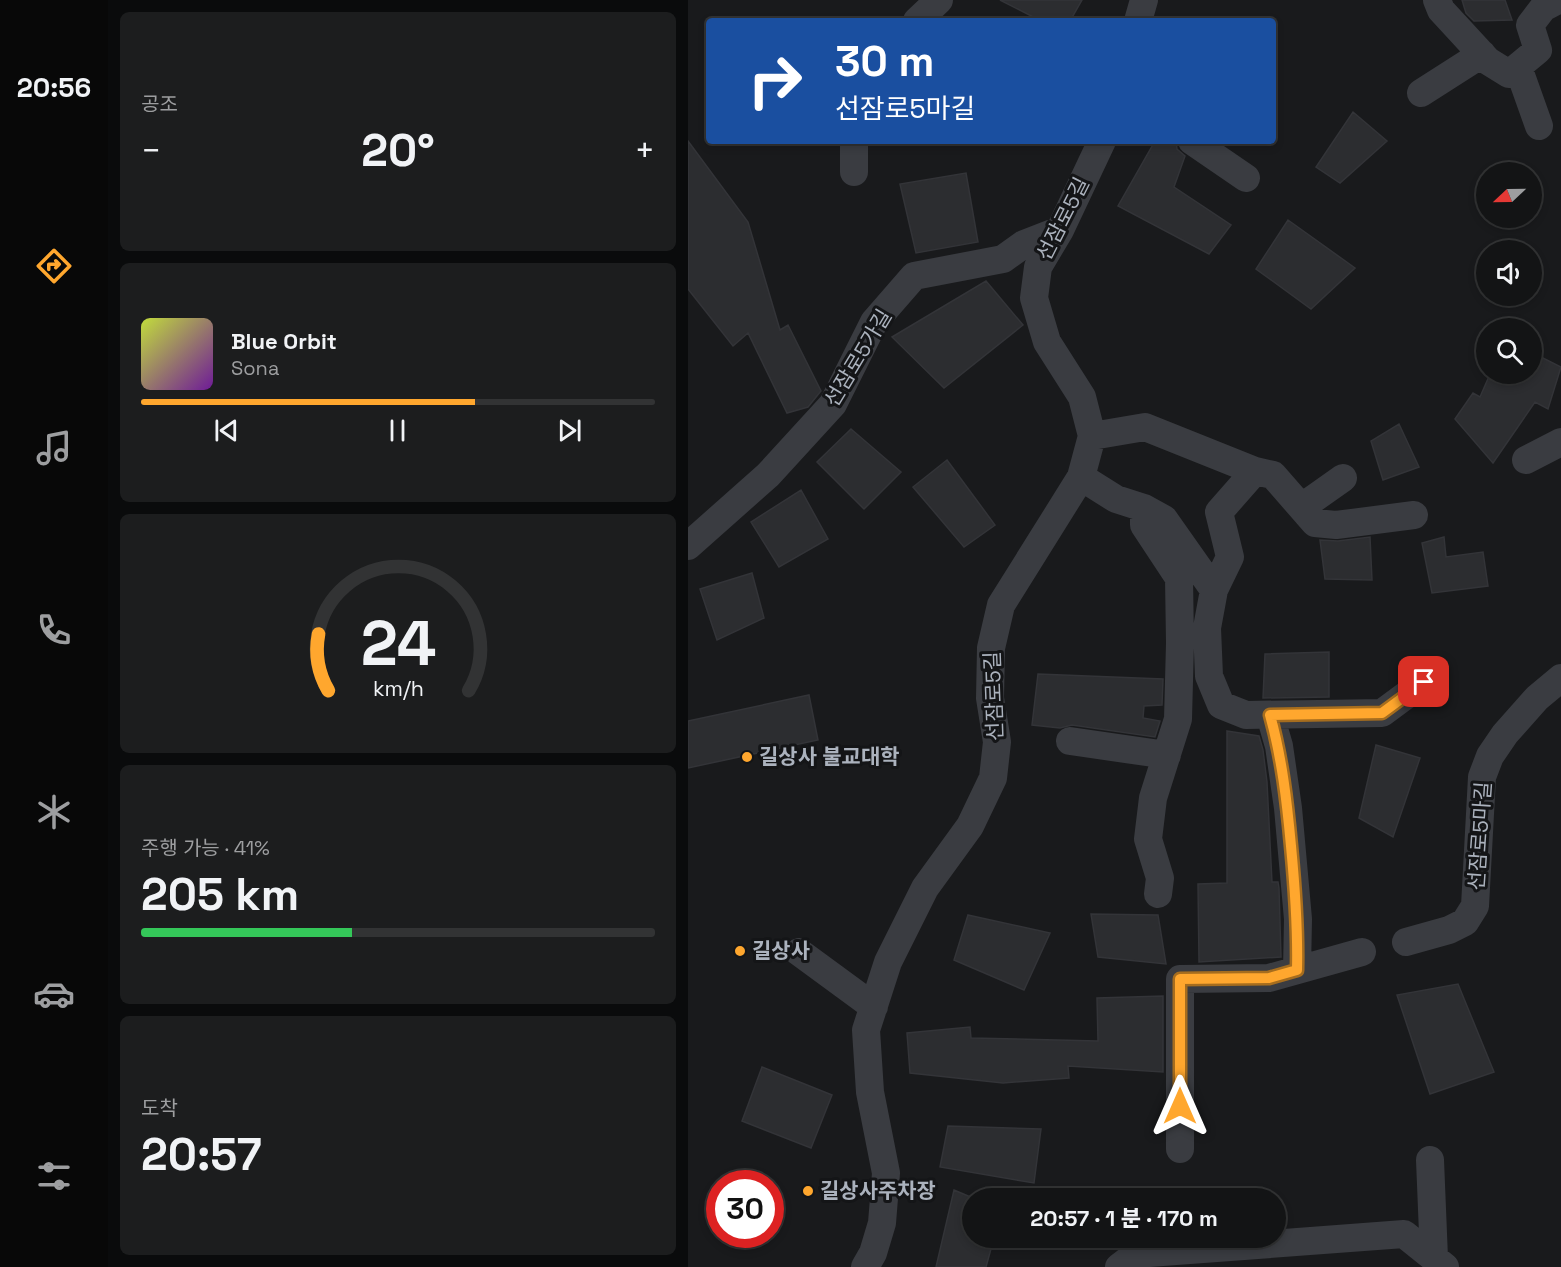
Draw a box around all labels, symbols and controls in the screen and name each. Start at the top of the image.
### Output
text: 30 m [835,35,934,88]
icon: right [736,42,814,120]
text: 20:56 [17,70,91,105]
text: 공조 [141,91,178,117]
text: 선잠로5마길 [835,91,975,126]
text: 20° [361,122,435,179]
text: − [141,130,161,172]
text: + [635,130,655,172]
north arrow [1476,162,1542,228]
map controls [1476,162,1542,384]
street label: 선잠로5길 [1030,173,1095,265]
button: sound [1476,240,1542,306]
icon: directions [33,245,75,287]
street label: 선잠로5가길 [818,304,897,411]
button: search [1476,318,1542,384]
text: Blue Orbit [231,327,337,355]
text: Sona [231,355,279,381]
icon: previous [210,414,243,447]
icon: pause [381,414,414,447]
icon: next [553,414,586,447]
icon: music [33,427,75,469]
text: 24 [360,604,436,683]
icon: phone [33,609,75,651]
street label: 선잠로5길 [978,651,1009,741]
pin [1398,656,1449,707]
icon: arrive [1407,665,1440,698]
text: km/h [372,675,424,702]
place label: 길상사 불교대학 [759,743,900,770]
marker: 길상사 불교대학 [740,750,754,764]
street label: 선잠로5마길 [1462,781,1497,891]
icon: climate [33,791,75,833]
text: 주행 가능 · 41% [141,835,270,861]
text: 205 km [141,866,299,923]
place label: 길상사 [752,937,810,964]
marker: 길상사 [733,944,747,958]
icon: car [33,973,75,1015]
position arrow [1148,1074,1212,1138]
text: 도착 [141,1095,178,1121]
text: 20:57 [141,1126,262,1183]
icon: filters [33,1155,75,1197]
speed limit sign: 30 [706,1170,784,1248]
place label: 길상사주차장 [820,1177,936,1204]
marker: 길상사주차장 [801,1184,815,1198]
text: 20:57 · 1 분 · 170 m [1030,1204,1218,1232]

